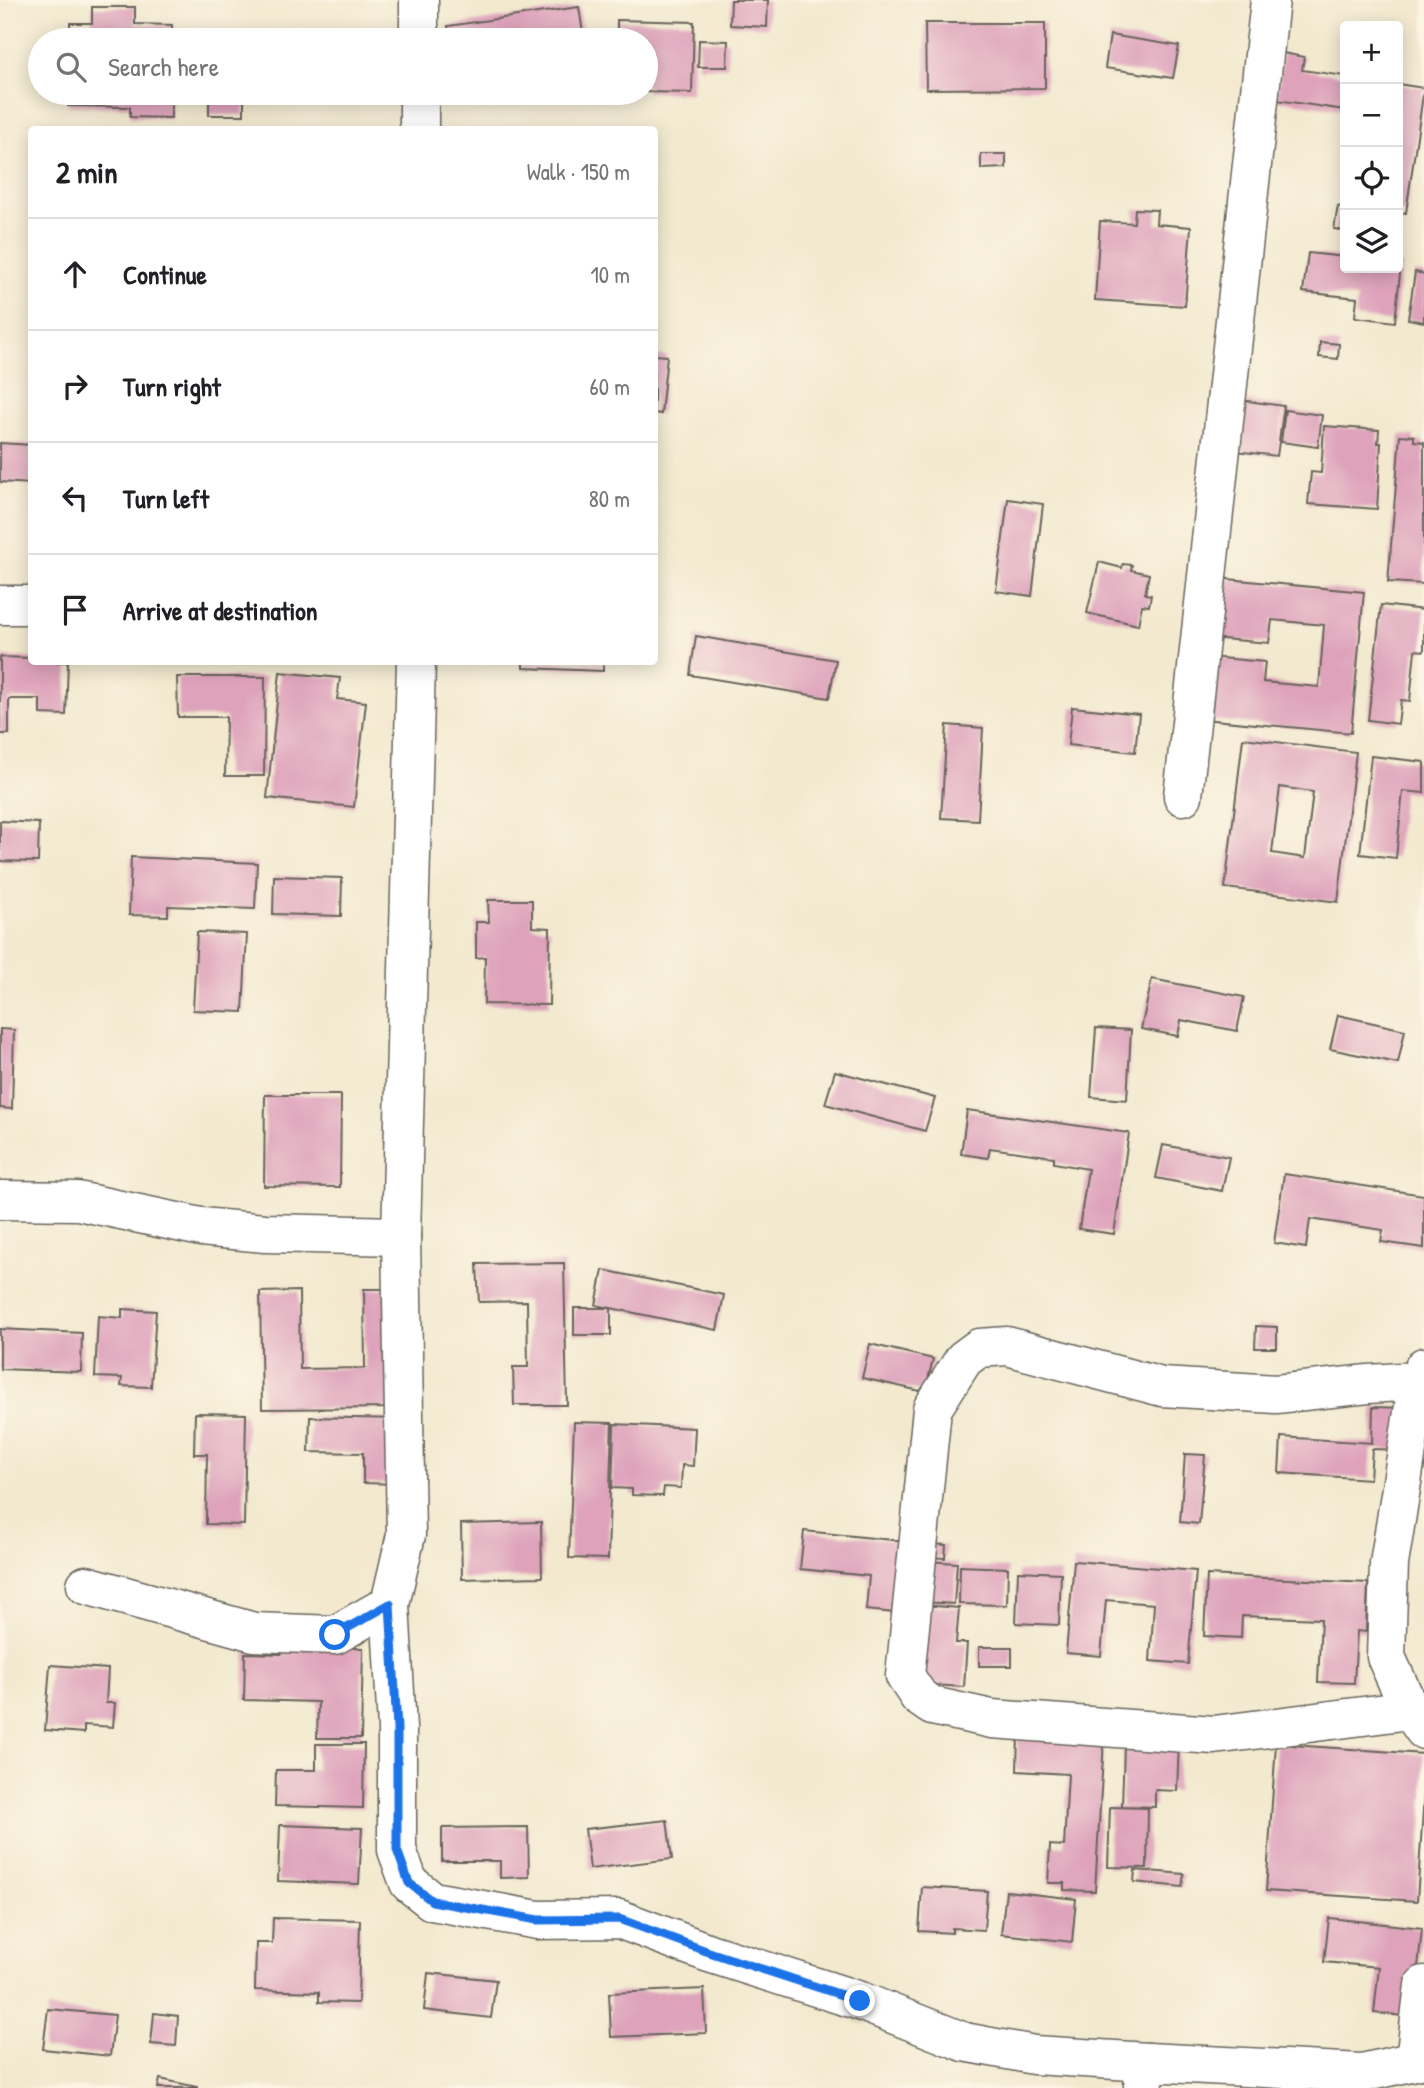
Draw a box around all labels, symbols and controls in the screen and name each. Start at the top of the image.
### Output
map controls [1340,21,1403,273]
button: + [1340,21,1403,84]
search box [28,28,658,105]
icon: search [52,48,90,86]
text: Search here [108,49,219,84]
button: − [1340,84,1403,147]
button: locate [1340,147,1403,210]
text: 2 min [56,152,118,192]
text: Walk · 150 m [527,156,630,187]
button: layers [1340,210,1403,273]
icon: ahead [56,255,94,293]
text: Continue [123,257,207,292]
text: 10 m [590,259,630,290]
icon: right [56,367,94,405]
text: Turn right [123,369,221,404]
text: 60 m [590,371,630,402]
icon: left [56,479,94,517]
text: Turn left [123,481,209,516]
text: 80 m [589,483,630,514]
icon: arrive [56,591,94,629]
text: Arrive at destination [123,593,318,628]
route start [319,1619,350,1650]
route end [844,1985,875,2016]

